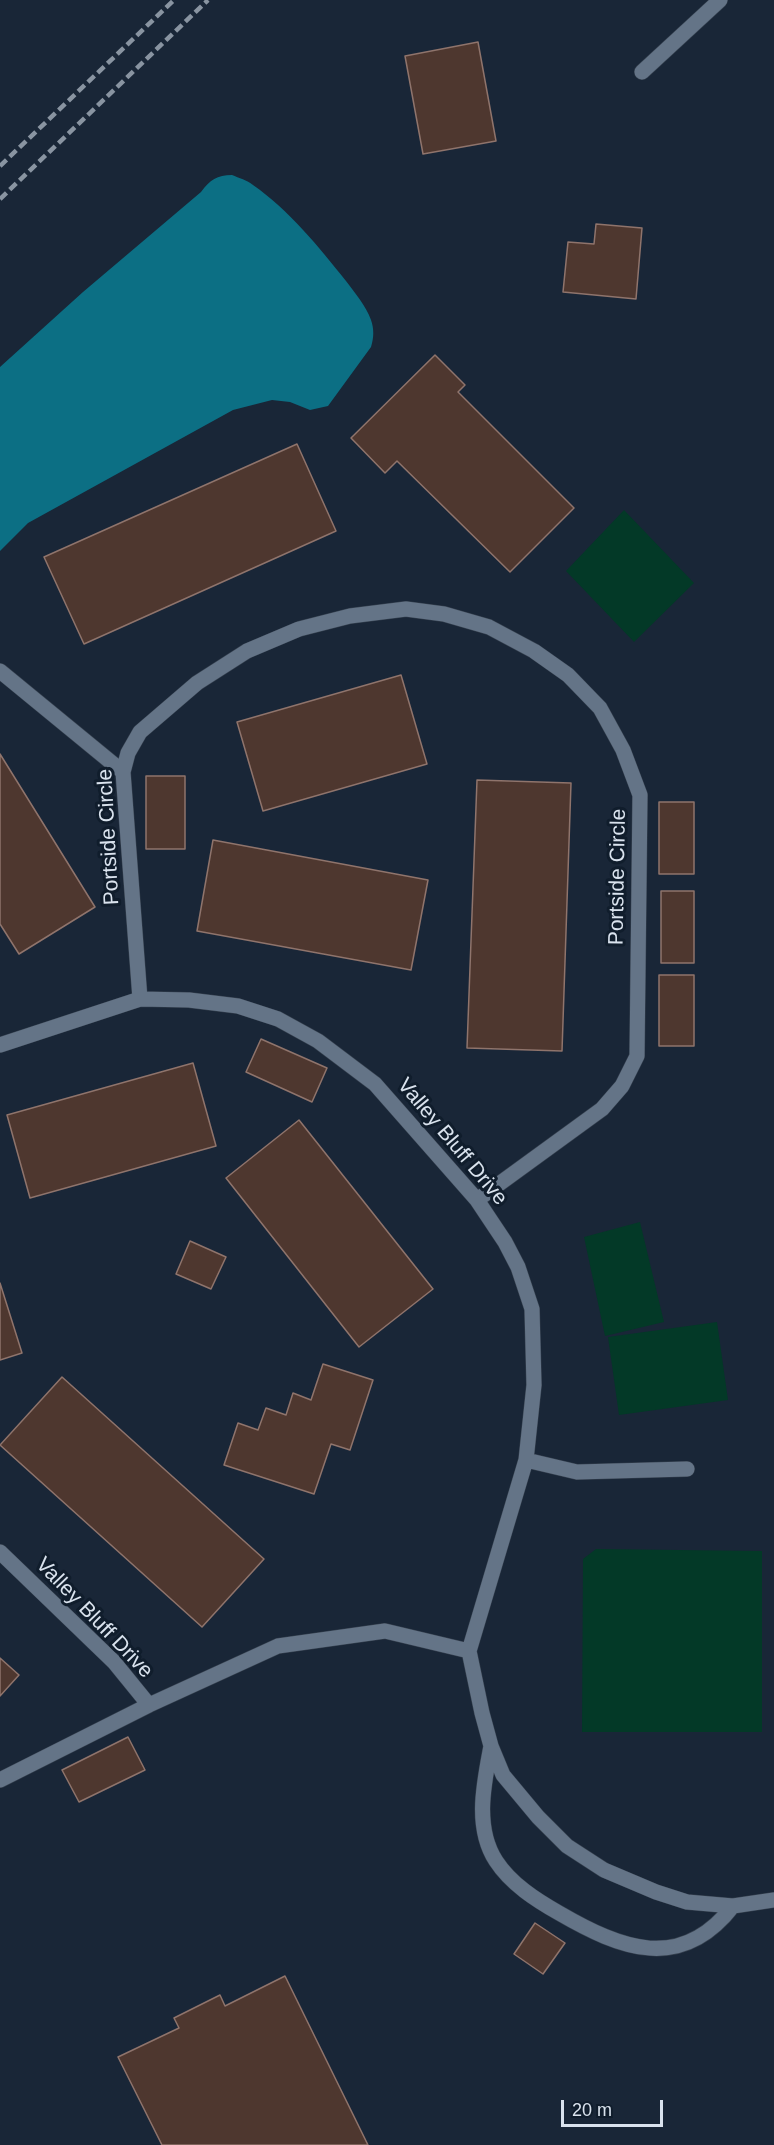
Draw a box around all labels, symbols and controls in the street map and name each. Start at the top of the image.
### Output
street label: Portside Circle [93,768,125,906]
street label: Portside Circle [604,809,632,945]
street label: Valley Bluff Drive [392,1073,512,1211]
street label: Valley Bluff Drive [30,1552,158,1684]
scale bar [564,2088,666,2126]
text: 20 m [572,2100,612,2120]

